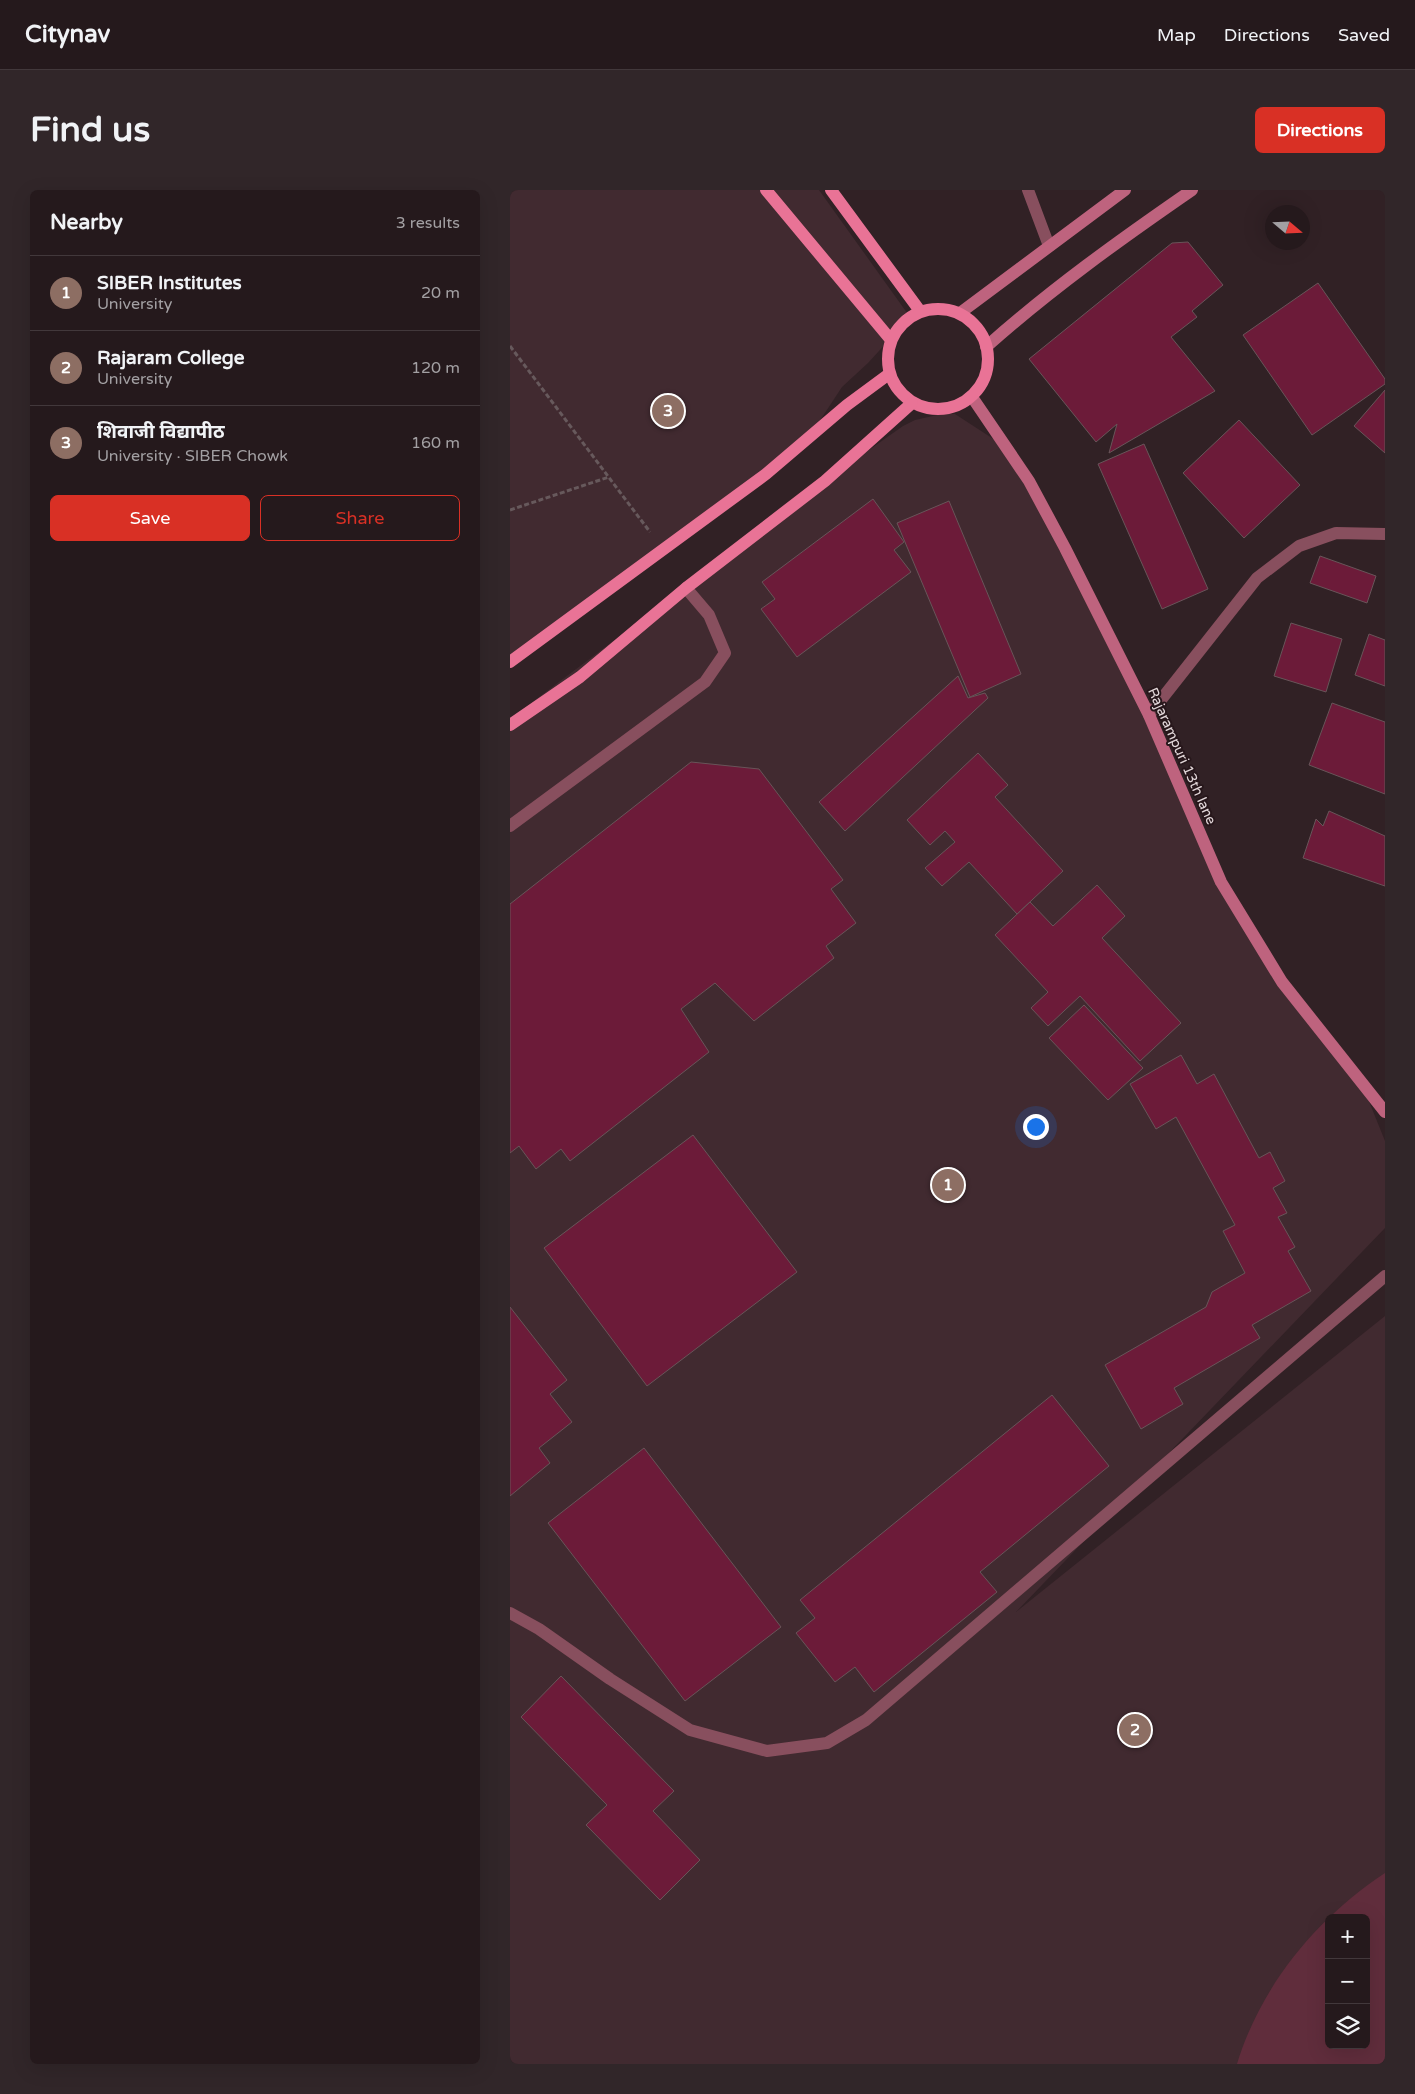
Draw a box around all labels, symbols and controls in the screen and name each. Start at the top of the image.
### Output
text: Citynav [25,20,110,49]
text: Map [1157,24,1196,46]
text: Directions [1224,24,1310,46]
text: Saved [1338,24,1390,46]
button: Directions [1255,107,1385,153]
text: Find us [30,109,150,151]
north arrow [1265,205,1310,250]
text: Nearby [50,210,123,235]
text: 3 results [396,213,460,233]
text: SIBER Institutes [97,272,242,294]
text: 1 [61,283,71,303]
text: 20 m [421,283,460,303]
text: University [97,294,172,314]
text: Rajaram College [97,347,244,369]
text: 2 [61,358,71,378]
text: 120 m [411,358,460,378]
text: University [97,369,172,389]
pin: 3 [652,392,684,430]
text: शिवाजी विद्यापीठ [97,421,225,443]
text: 3 [61,433,71,453]
text: 160 m [411,433,460,453]
text: University · SIBER Chowk [97,446,288,466]
button: Save [50,495,250,541]
button: Share [260,495,460,541]
street label: Rajarampuri 13th lane [1144,685,1220,827]
your location [1023,1114,1049,1140]
pin: 1 [932,1166,964,1204]
pin: 2 [1119,1711,1151,1749]
map controls [1325,1914,1370,2049]
button: + [1325,1914,1370,1959]
button: − [1325,1959,1370,2004]
button: layers [1325,2004,1370,2049]

